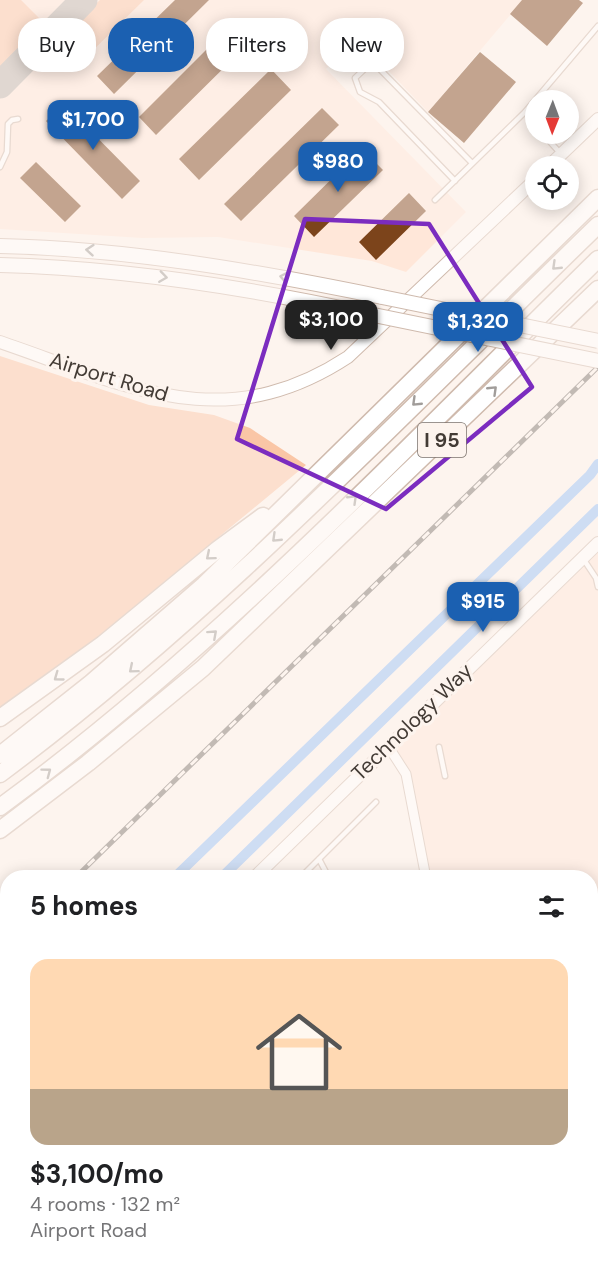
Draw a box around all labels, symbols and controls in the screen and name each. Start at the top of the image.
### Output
chip: Buy [18,18,96,72]
chip: Rent [108,18,194,72]
chip: Filters [206,18,308,72]
chip: New [320,18,404,72]
north arrow [525,90,579,144]
map controls [525,90,579,210]
pin: $1,700 [44,100,142,151]
text: $1,700 [61,106,125,132]
pin: $980 [302,142,374,193]
text: $980 [312,148,364,174]
button: locate [525,156,579,210]
one-way arrow [86,244,95,257]
one-way arrow [553,259,563,270]
one-way arrow [158,270,168,283]
one-way arrow [279,271,289,284]
pin: $3,100 [282,300,380,351]
pin: $1,320 [429,302,527,353]
text: $3,100 [299,306,363,332]
text: $1,320 [447,308,509,334]
street label: Airport Road [46,346,172,408]
one-way arrow [487,386,497,397]
one-way arrow [413,394,424,405]
road number: I 95 [418,423,466,457]
one-way arrow [346,495,357,506]
one-way arrow [273,530,284,541]
one-way arrow [206,549,217,560]
pin: $915 [447,582,519,633]
text: $915 [461,588,505,614]
one-way arrow [206,630,217,641]
street label: Technology Way [345,657,479,787]
one-way arrow [129,662,140,673]
one-way arrow [53,670,64,681]
one-way arrow [40,768,51,779]
text: 5 homes [30,889,138,923]
icon: filters [535,890,568,923]
icon: home [245,998,353,1106]
text: $3,100/mo [30,1157,164,1191]
text: 4 rooms · 132 m² [30,1191,180,1217]
text: Airport Road [30,1217,147,1243]

